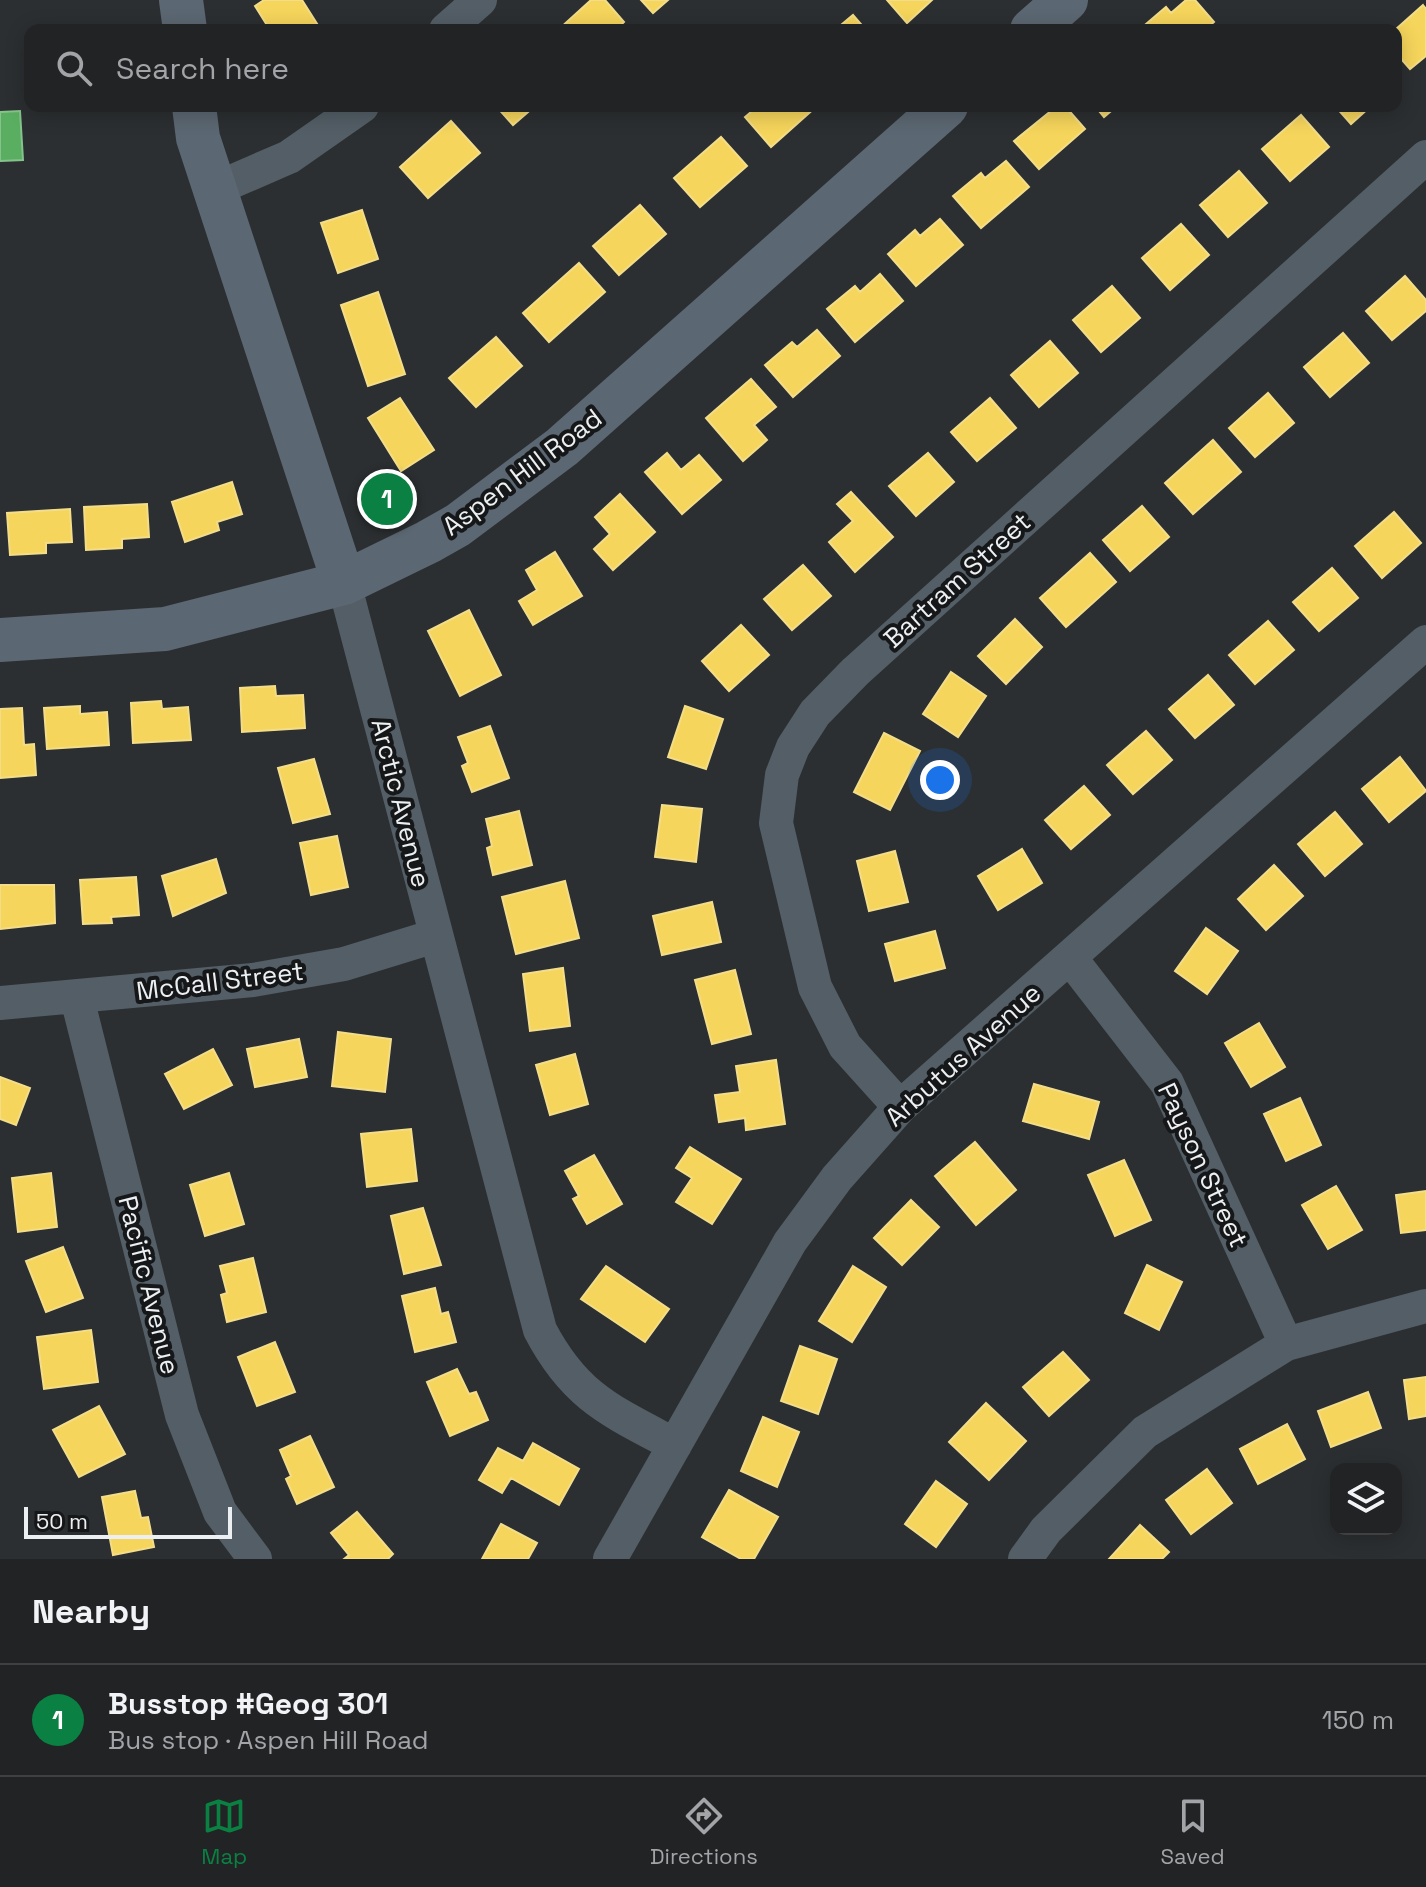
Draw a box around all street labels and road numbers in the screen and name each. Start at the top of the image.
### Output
street label: Aspen Hill Road [435,401,609,543]
street label: Bartram Street [876,505,1038,655]
street label: Arctic Avenue [364,715,438,891]
street label: McCall Street [134,954,306,1008]
street label: Arbutus Avenue [878,976,1048,1134]
street label: Payson Street [1150,1077,1256,1253]
street label: Pacific Avenue [110,1192,188,1378]

